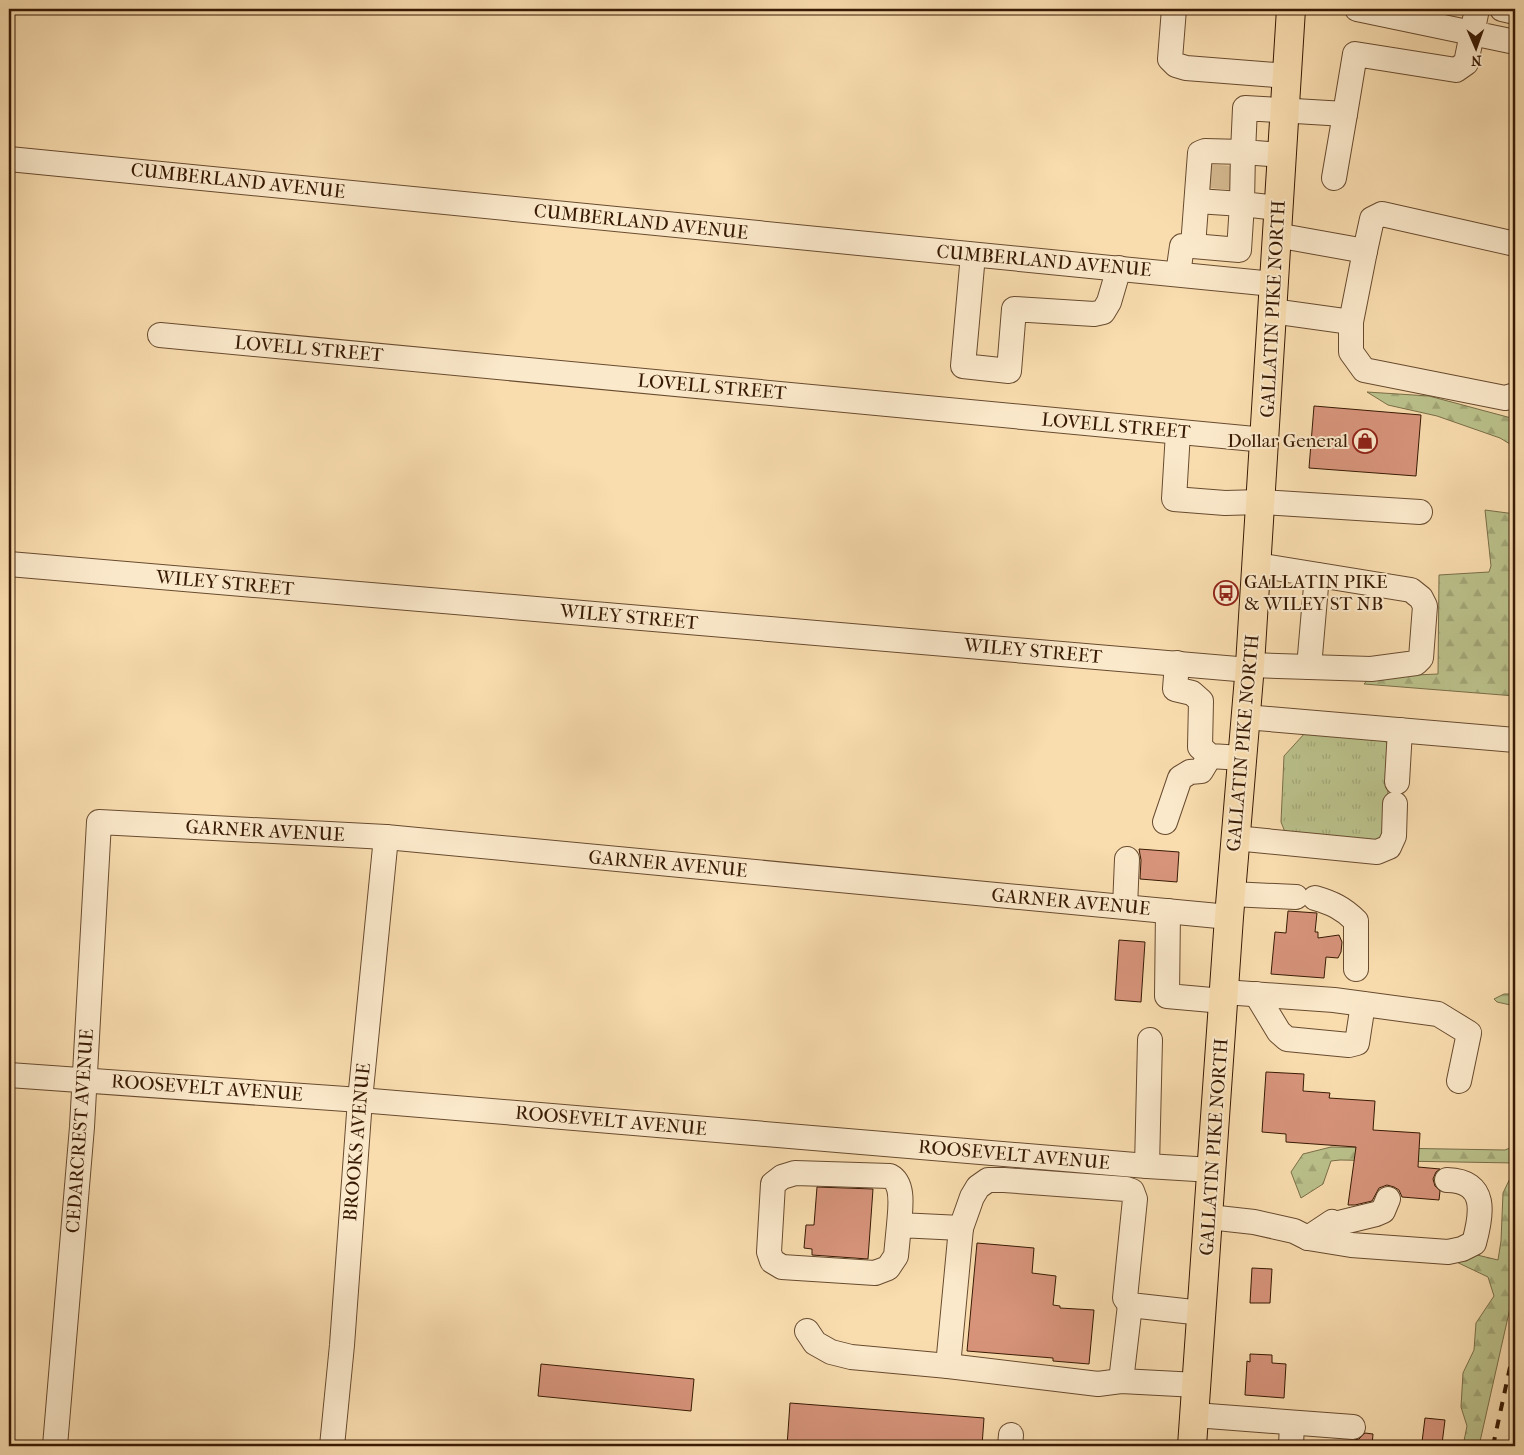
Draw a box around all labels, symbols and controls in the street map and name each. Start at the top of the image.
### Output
north arrow [1452,22,1502,72]
text: N [1470,52,1482,69]
street label: CUMBERLAND AVENUE [130,159,347,203]
street label: CUMBERLAND AVENUE [533,200,750,244]
street label: GALLATIN PIKE NORTH [1256,200,1290,418]
street label: CUMBERLAND AVENUE [936,241,1153,281]
street label: LOVELL STREET [234,332,385,366]
street label: LOVELL STREET [637,370,788,404]
street label: LOVELL STREET [1041,409,1192,443]
shop icon: Dollar General [1352,428,1378,454]
place label: Dollar General [1227,430,1348,452]
street label: WILEY STREET [154,566,295,600]
place label: GALLATIN PIKE & WILEY ST NB [1244,571,1388,615]
bus stop icon: GALLATIN PIKE & WILEY ST NB [1213,580,1239,606]
street label: WILEY STREET [558,600,699,634]
street label: WILEY STREET [962,634,1103,668]
street label: GALLATIN PIKE NORTH [1223,634,1263,852]
street label: GARNER AVENUE [185,816,346,846]
street label: GARNER AVENUE [588,846,749,882]
street label: GARNER AVENUE [991,884,1152,920]
street label: CEDARCREST AVENUE [62,1028,98,1234]
street label: GALLATIN PIKE NORTH [1195,1038,1233,1256]
street label: BROOKS AVENUE [339,1062,375,1222]
street label: ROOSEVELT AVENUE [110,1070,304,1106]
street label: ROOSEVELT AVENUE [514,1102,708,1140]
street label: ROOSEVELT AVENUE [917,1136,1111,1174]

